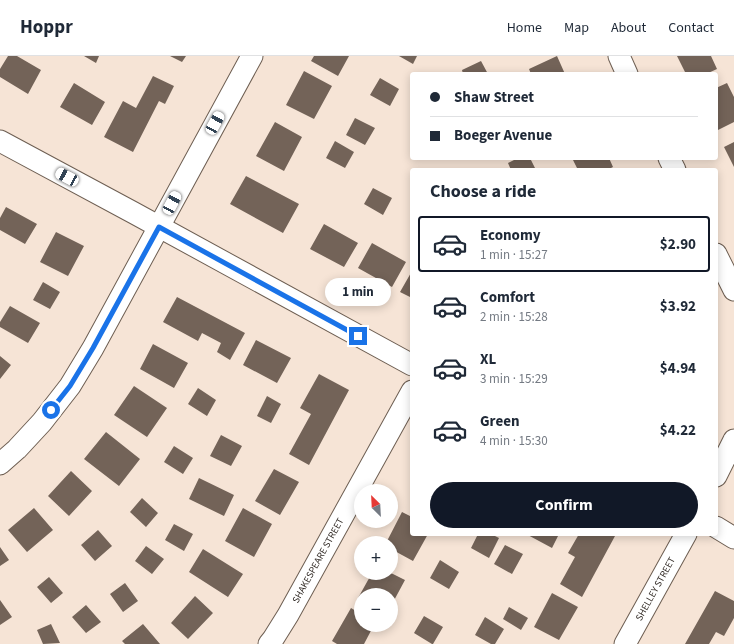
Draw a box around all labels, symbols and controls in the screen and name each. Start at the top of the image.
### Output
text: Hoppr [20,14,73,41]
text: Home [507,18,542,38]
text: Map [564,18,589,38]
text: About [611,18,646,38]
text: Contact [668,18,714,38]
text: Shaw Street [454,87,534,108]
car [204,110,226,136]
text: Boeger Avenue [454,125,552,146]
car [54,166,80,188]
text: Choose a ride [430,179,536,204]
car [161,190,183,216]
text: Economy [480,225,541,246]
icon: car [432,226,468,262]
text: $2.90 [660,234,696,255]
text: 1 min · 15:27 [480,246,548,264]
callout: 1 min [325,278,391,306]
text: 1 min [342,283,374,301]
text: Comfort [480,287,535,308]
icon: car [432,288,468,324]
text: $3.92 [660,296,696,317]
text: 2 min · 15:28 [480,308,548,326]
route end [349,327,367,345]
text: XL [480,349,496,370]
icon: car [432,350,468,386]
text: $4.94 [660,358,696,379]
text: 3 min · 15:29 [480,370,548,388]
route start [42,401,60,419]
text: Green [480,411,520,432]
icon: car [432,412,468,448]
text: $4.22 [660,420,696,441]
text: 4 min · 15:30 [480,432,548,450]
button: Confirm [430,482,698,528]
north arrow [354,484,398,528]
map controls [354,484,398,632]
street label: SHAKESPEARE STREET [289,515,348,606]
button: + [354,536,398,580]
street label: SHELLEY STREET [632,554,679,623]
button: − [354,588,398,632]

